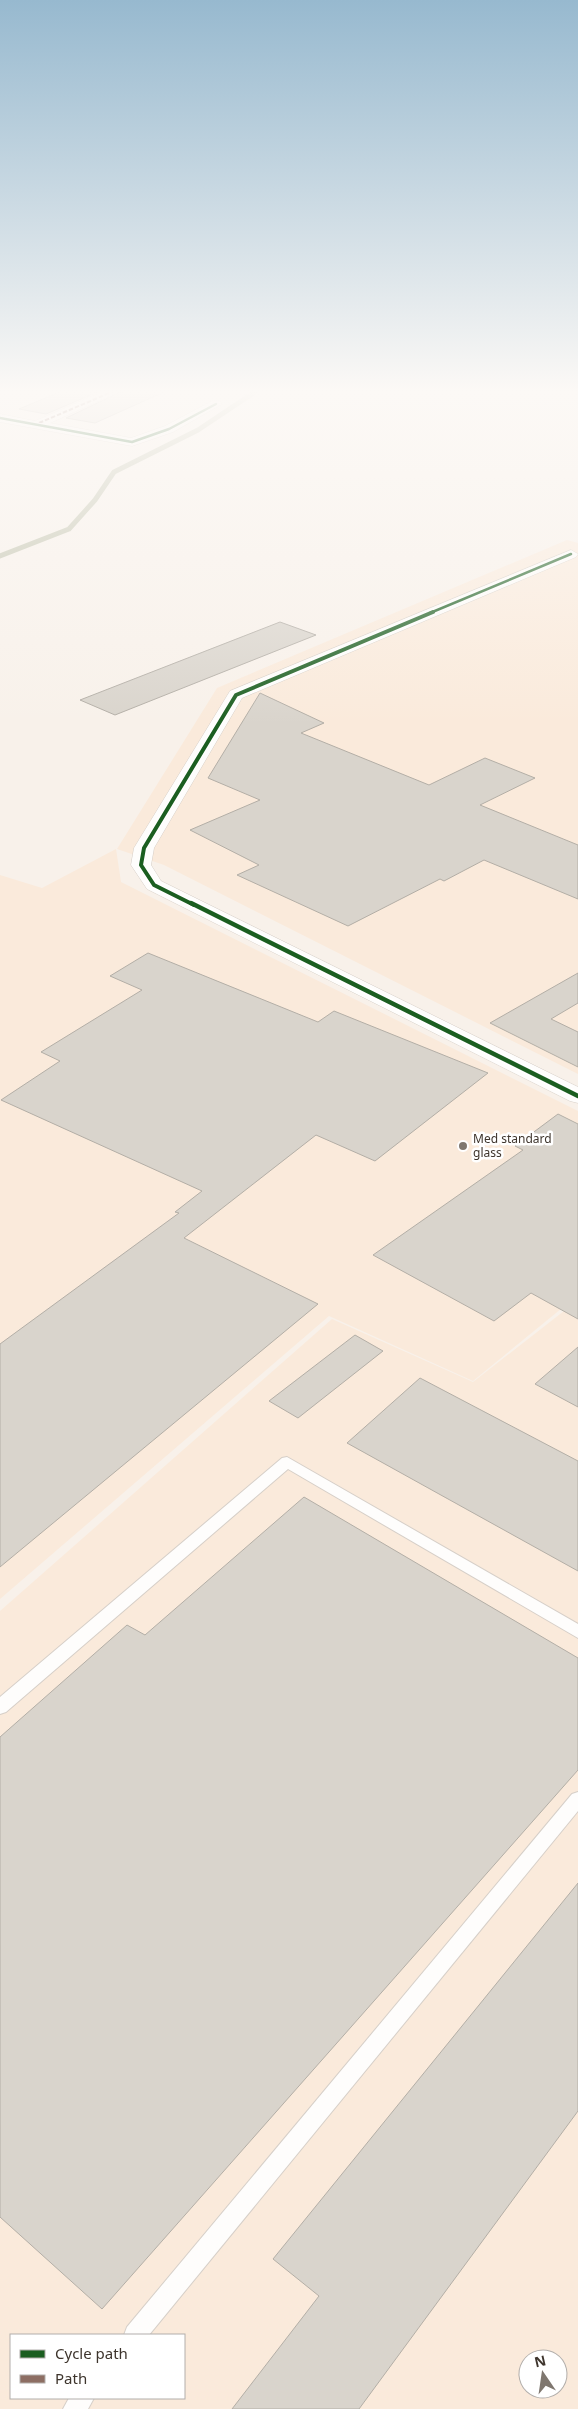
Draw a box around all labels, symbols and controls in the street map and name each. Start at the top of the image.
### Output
place label: Med standard glass [473,1130,552,1161]
marker: Med standard glass [457,1140,469,1152]
legend [10,2334,185,2399]
text: Cycle path [55,2343,128,2363]
north arrow [518,2349,568,2399]
text: N [532,2350,548,2371]
text: Path [55,2368,87,2388]

